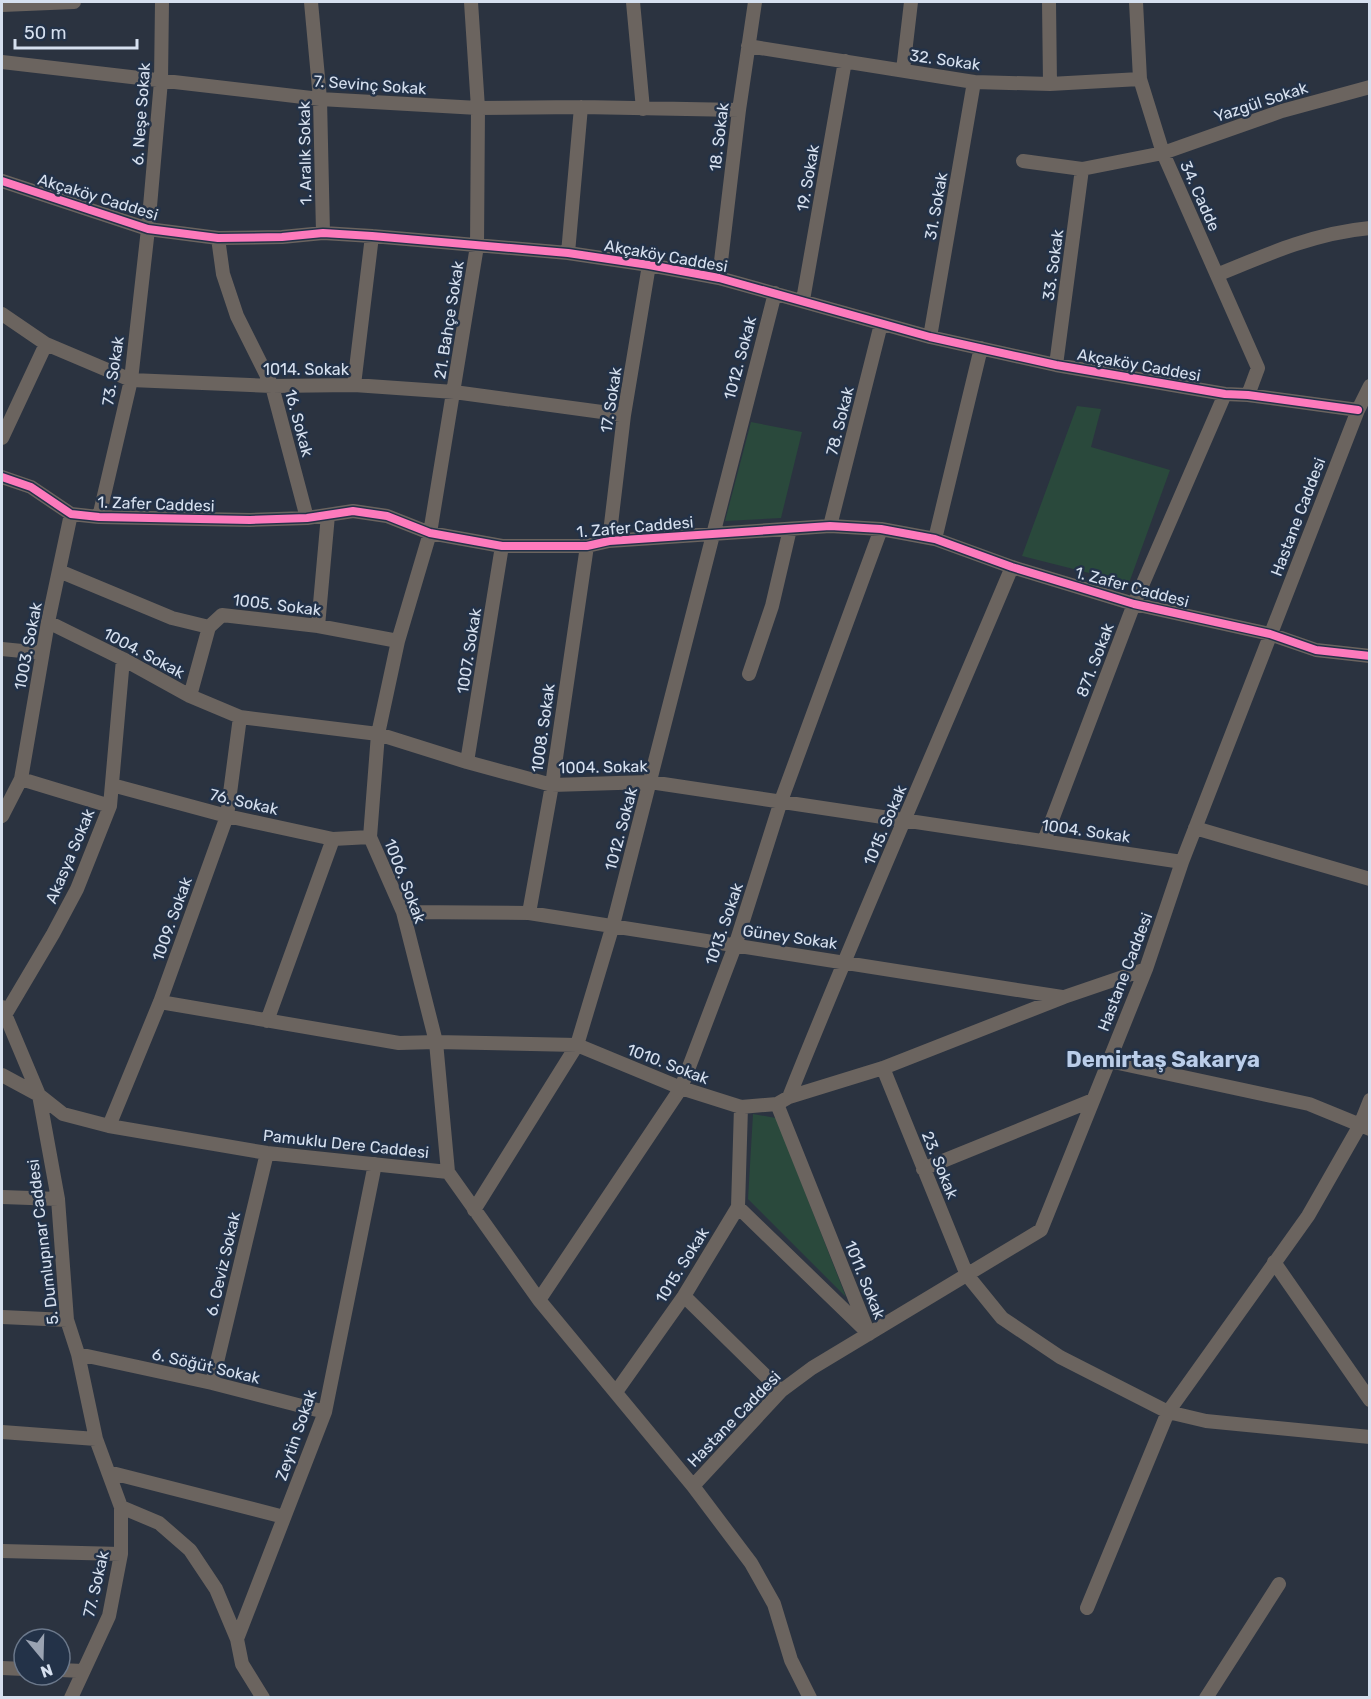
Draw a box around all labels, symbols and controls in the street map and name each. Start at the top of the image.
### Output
scale bar [15,12,136,50]
text: 50 m [24,22,67,44]
street label: 32. Sokak [908,46,982,74]
street label: 6. Neşe Sokak [128,61,154,166]
street label: 7. Sevinç Sokak [313,72,428,98]
street label: Yazgül Sokak [1212,78,1311,126]
street label: 1. Aralık Sokak [295,100,315,205]
street label: 18. Sokak [705,101,733,172]
street label: 19. Sokak [793,142,823,213]
street label: 34. Cadde [1176,158,1224,234]
street label: Akçaköy Caddesi [36,170,160,224]
street label: 31. Sokak [921,170,951,241]
street label: 33. Sokak [1039,228,1067,302]
street label: Akçaköy Caddesi [603,236,729,276]
street label: 21. Bahçe Sokak [430,259,468,381]
street label: 1012. Sokak [720,314,760,402]
street label: 73. Sokak [98,334,128,407]
street label: Akçaköy Caddesi [1076,345,1202,385]
street label: 1014. Sokak [263,360,350,379]
street label: 17. Sokak [596,365,626,434]
street label: 78. Sokak [822,384,858,458]
street label: 16. Sokak [281,387,317,459]
street label: Hastane Caddesi [1267,455,1329,579]
street label: 1. Zafer Caddesi [97,492,215,516]
street label: 1. Zafer Caddesi [576,512,694,542]
street label: 1. Zafer Caddesi [1073,563,1191,611]
street label: 1005. Sokak [232,590,323,620]
street label: 1003. Sokak [10,600,46,692]
street label: 1007. Sokak [453,606,485,695]
street label: 871. Sokak [1072,620,1118,700]
street label: 1004. Sokak [100,624,188,683]
street label: 1008. Sokak [527,682,559,774]
street label: 1004. Sokak [558,757,648,777]
street label: 1015. Sokak [860,781,911,868]
street label: 76. Sokak [208,785,281,819]
street label: 1012. Sokak [601,785,641,873]
street label: Akasya Sokak [42,805,99,906]
street label: 1004. Sokak [1041,815,1132,847]
street label: 1006. Sokak [380,836,430,927]
street label: 1009. Sokak [148,874,196,964]
street label: 1013. Sokak [701,880,747,968]
street label: Hastane Caddesi [1094,910,1156,1034]
street label: Güney Sokak [741,921,839,953]
street label: 1010. Sokak [624,1040,712,1089]
district label: Demirtaş Sakarya [1066,1046,1260,1073]
street label: Pamuklu Dere Caddesi [262,1126,430,1162]
street label: 23. Sokak [918,1128,962,1202]
street label: 5. Dumlupınar Caddesi [23,1158,63,1326]
street label: 6. Ceviz Sokak [202,1209,244,1318]
street label: 1015. Sokak [651,1223,713,1306]
street label: 1011. Sokak [841,1238,890,1323]
street label: 6. Söğüt Sokak [150,1344,263,1388]
street label: Hastane Caddesi [684,1367,784,1471]
street label: Zeytin Sokak [272,1386,321,1483]
street label: 77. Sokak [79,1548,113,1619]
north arrow [12,1627,72,1687]
text: N [38,1660,55,1682]

